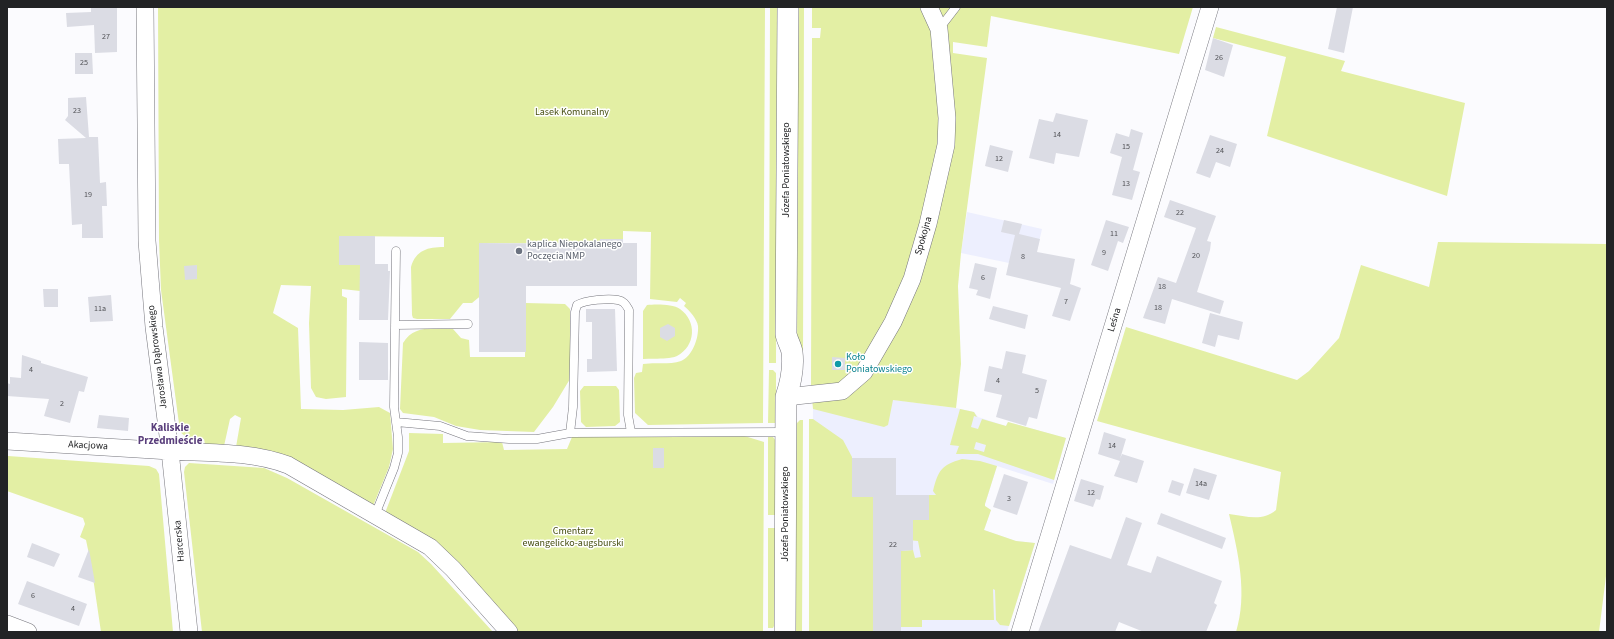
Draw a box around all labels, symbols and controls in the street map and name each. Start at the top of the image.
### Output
house number: 27 [102,32,110,42]
house number: 26 [1215,53,1223,63]
house number: 25 [80,58,88,68]
house number: 23 [73,106,81,116]
park label: Lasek Komunalny [535,107,609,119]
street label: Józefa Poniatowskiego [781,122,793,218]
house number: 14 [1053,130,1061,140]
house number: 15 [1122,142,1130,152]
house number: 24 [1216,146,1224,156]
house number: 12 [995,154,1003,164]
house number: 13 [1122,179,1130,189]
house number: 19 [84,190,92,200]
house number: 22 [1176,208,1184,218]
street label: Spokojna [913,215,935,257]
house number: 11 [1110,229,1118,239]
place label: kaplica Niepokalanego Poczęcia NMP [527,239,622,262]
marker: kaplica Niepokalanego Poczęcia NMP [514,246,524,256]
house number: 9 [1102,248,1106,258]
house number: 20 [1192,251,1200,261]
house number: 8 [1021,252,1025,262]
house number: 6 [981,273,985,283]
house number: 18 [1158,282,1166,292]
house number: 7 [1064,297,1068,307]
house number: 18 [1154,303,1162,313]
house number: 11a [94,304,106,314]
street label: Jarosława Dąbrowskiego [146,304,170,410]
street label: Leśna [1106,307,1124,333]
place label: Koło Poniatowskiego [846,352,912,376]
marker: Koło Poniatowskiego [833,359,843,369]
house number: 4 [29,365,33,375]
house number: 4 [996,376,1000,386]
house number: 5 [1035,386,1039,396]
house number: 2 [60,399,64,409]
district label: Kaliskie Przedmieście [138,422,202,448]
street label: Akacjowa [68,439,108,453]
house number: 14 [1108,441,1116,451]
street label: Józefa Poniatowskiego [780,466,792,562]
house number: 14a [1195,479,1207,489]
house number: 12 [1087,488,1095,498]
house number: 3 [1007,494,1011,504]
street label: Harcerska [172,520,188,562]
park label: Cmentarz ewangelicko-augsburski [522,526,624,550]
house number: 22 [889,540,897,550]
house number: 6 [31,591,35,601]
house number: 4 [71,604,75,614]

